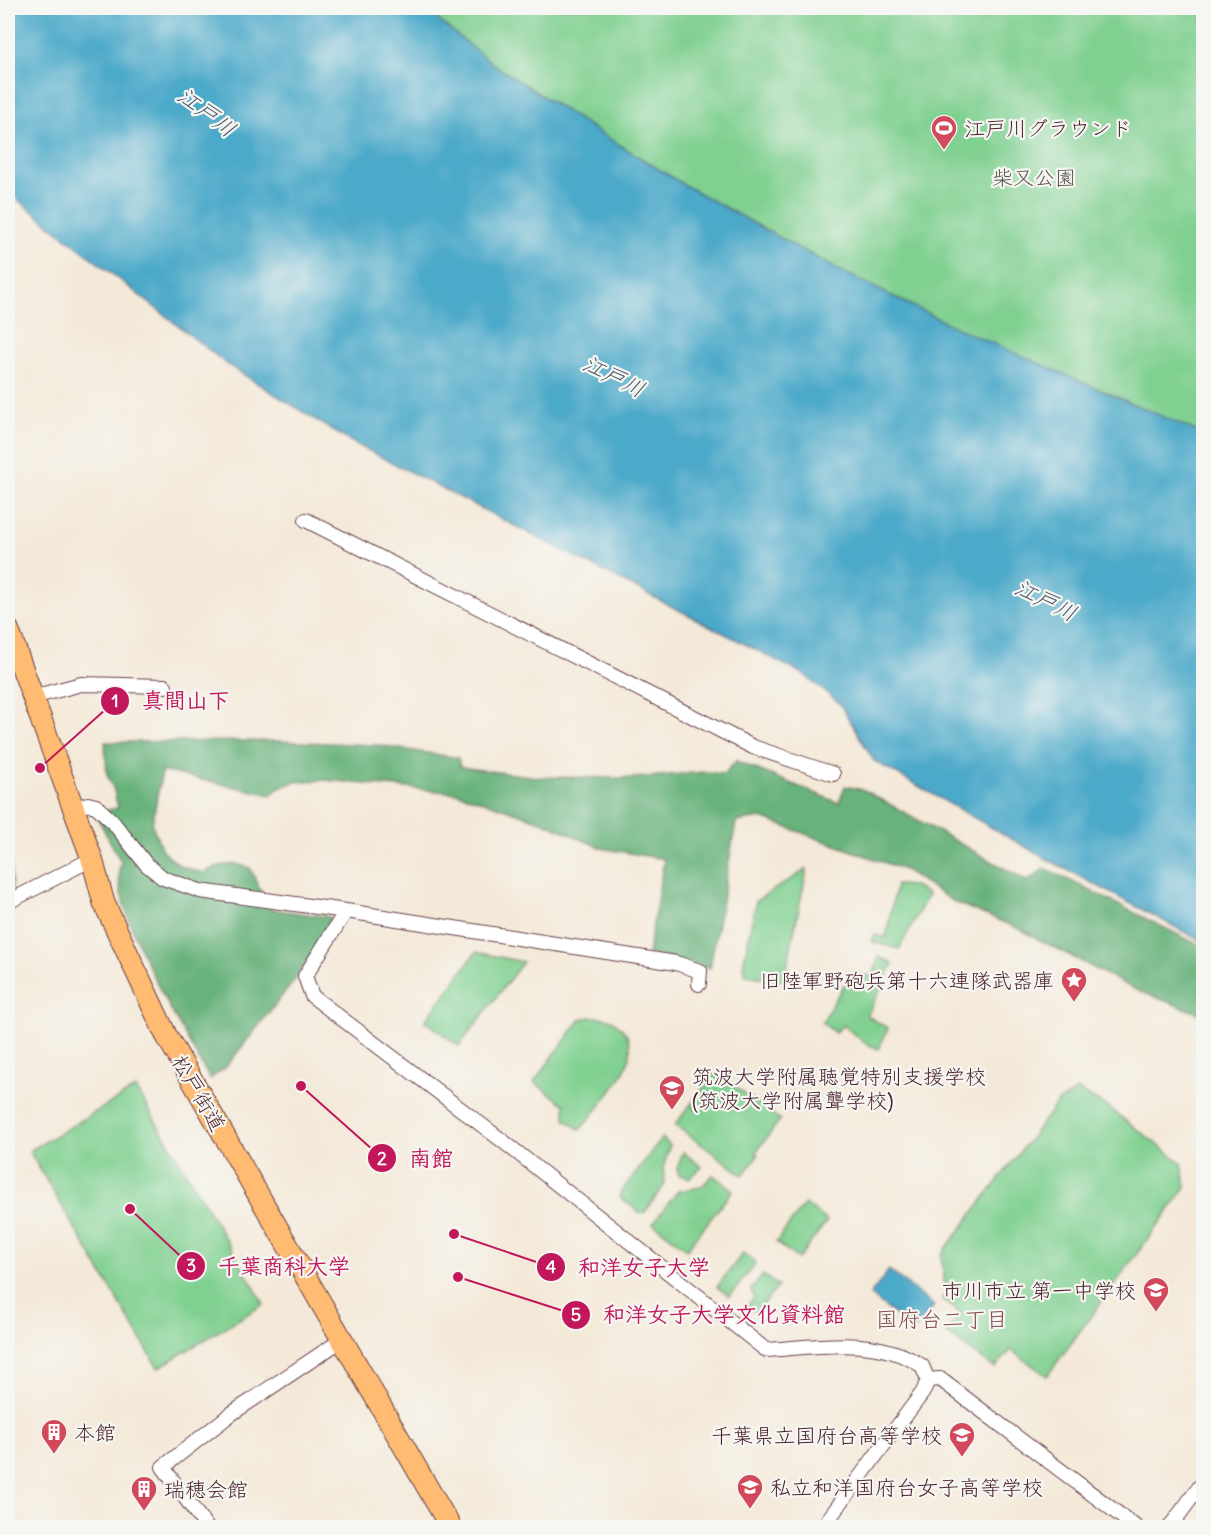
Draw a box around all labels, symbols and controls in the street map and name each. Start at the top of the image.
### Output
water label: 江戸川 [172,81,242,143]
sports icon: 江戸川グラウンド [929,113,959,151]
place label: 江戸川グラウンド [964,115,1132,142]
park label: 柴又公園 [992,164,1076,191]
water label: 江戸川 [578,349,650,403]
water label: 江戸川 [1010,573,1082,627]
callout: 真間山下 [100,681,242,721]
text: 真間山下 [142,686,230,714]
text: 1 [111,689,119,712]
place icon: 旧陸軍野砲兵第十六連隊武器庫 [1059,965,1089,1003]
place label: 旧陸軍野砲兵第十六連隊武器庫 [760,967,1054,994]
street label: 松戸街道 [166,1050,232,1136]
place label: 筑波大学附属聴覚特別支援学校 (筑波大学附属聾学校) [692,1063,986,1114]
school or university icon: 筑波大学附属聴覚特別支援学校 (筑波大学附属聾学校) [657,1073,687,1111]
callout: 南館 [367,1138,465,1178]
text: 南館 [409,1144,453,1172]
text: 2 [377,1147,387,1170]
callout: 千葉商科大学 [176,1246,362,1286]
callout: 和洋女子大学 [536,1247,722,1287]
text: 千葉商科大学 [218,1252,350,1280]
text: 和洋女子大学 [578,1253,710,1281]
text: 3 [186,1254,196,1277]
text: 4 [546,1255,557,1278]
school or university icon: 市川市立 第一中学校 [1141,1275,1171,1313]
place label: 市川市立 第一中学校 [942,1277,1136,1304]
callout: 和洋女子大学文化資料館 [561,1295,857,1335]
text: 和洋女子大学文化資料館 [603,1300,845,1328]
text: 5 [571,1303,581,1326]
district label: 国府台二丁目 [876,1305,1008,1333]
building icon: 本館 [39,1417,69,1455]
place label: 本館 [74,1419,116,1446]
school or university icon: 千葉県立国府台高等学校 [947,1420,977,1458]
place label: 千葉県立国府台高等学校 [711,1422,942,1449]
school or university icon: 私立和洋国府台女子高等学校 [735,1472,765,1510]
building icon: 瑞穂会館 [129,1474,159,1512]
place label: 私立和洋国府台女子高等学校 [770,1474,1043,1501]
place label: 瑞穂会館 [164,1476,248,1503]

